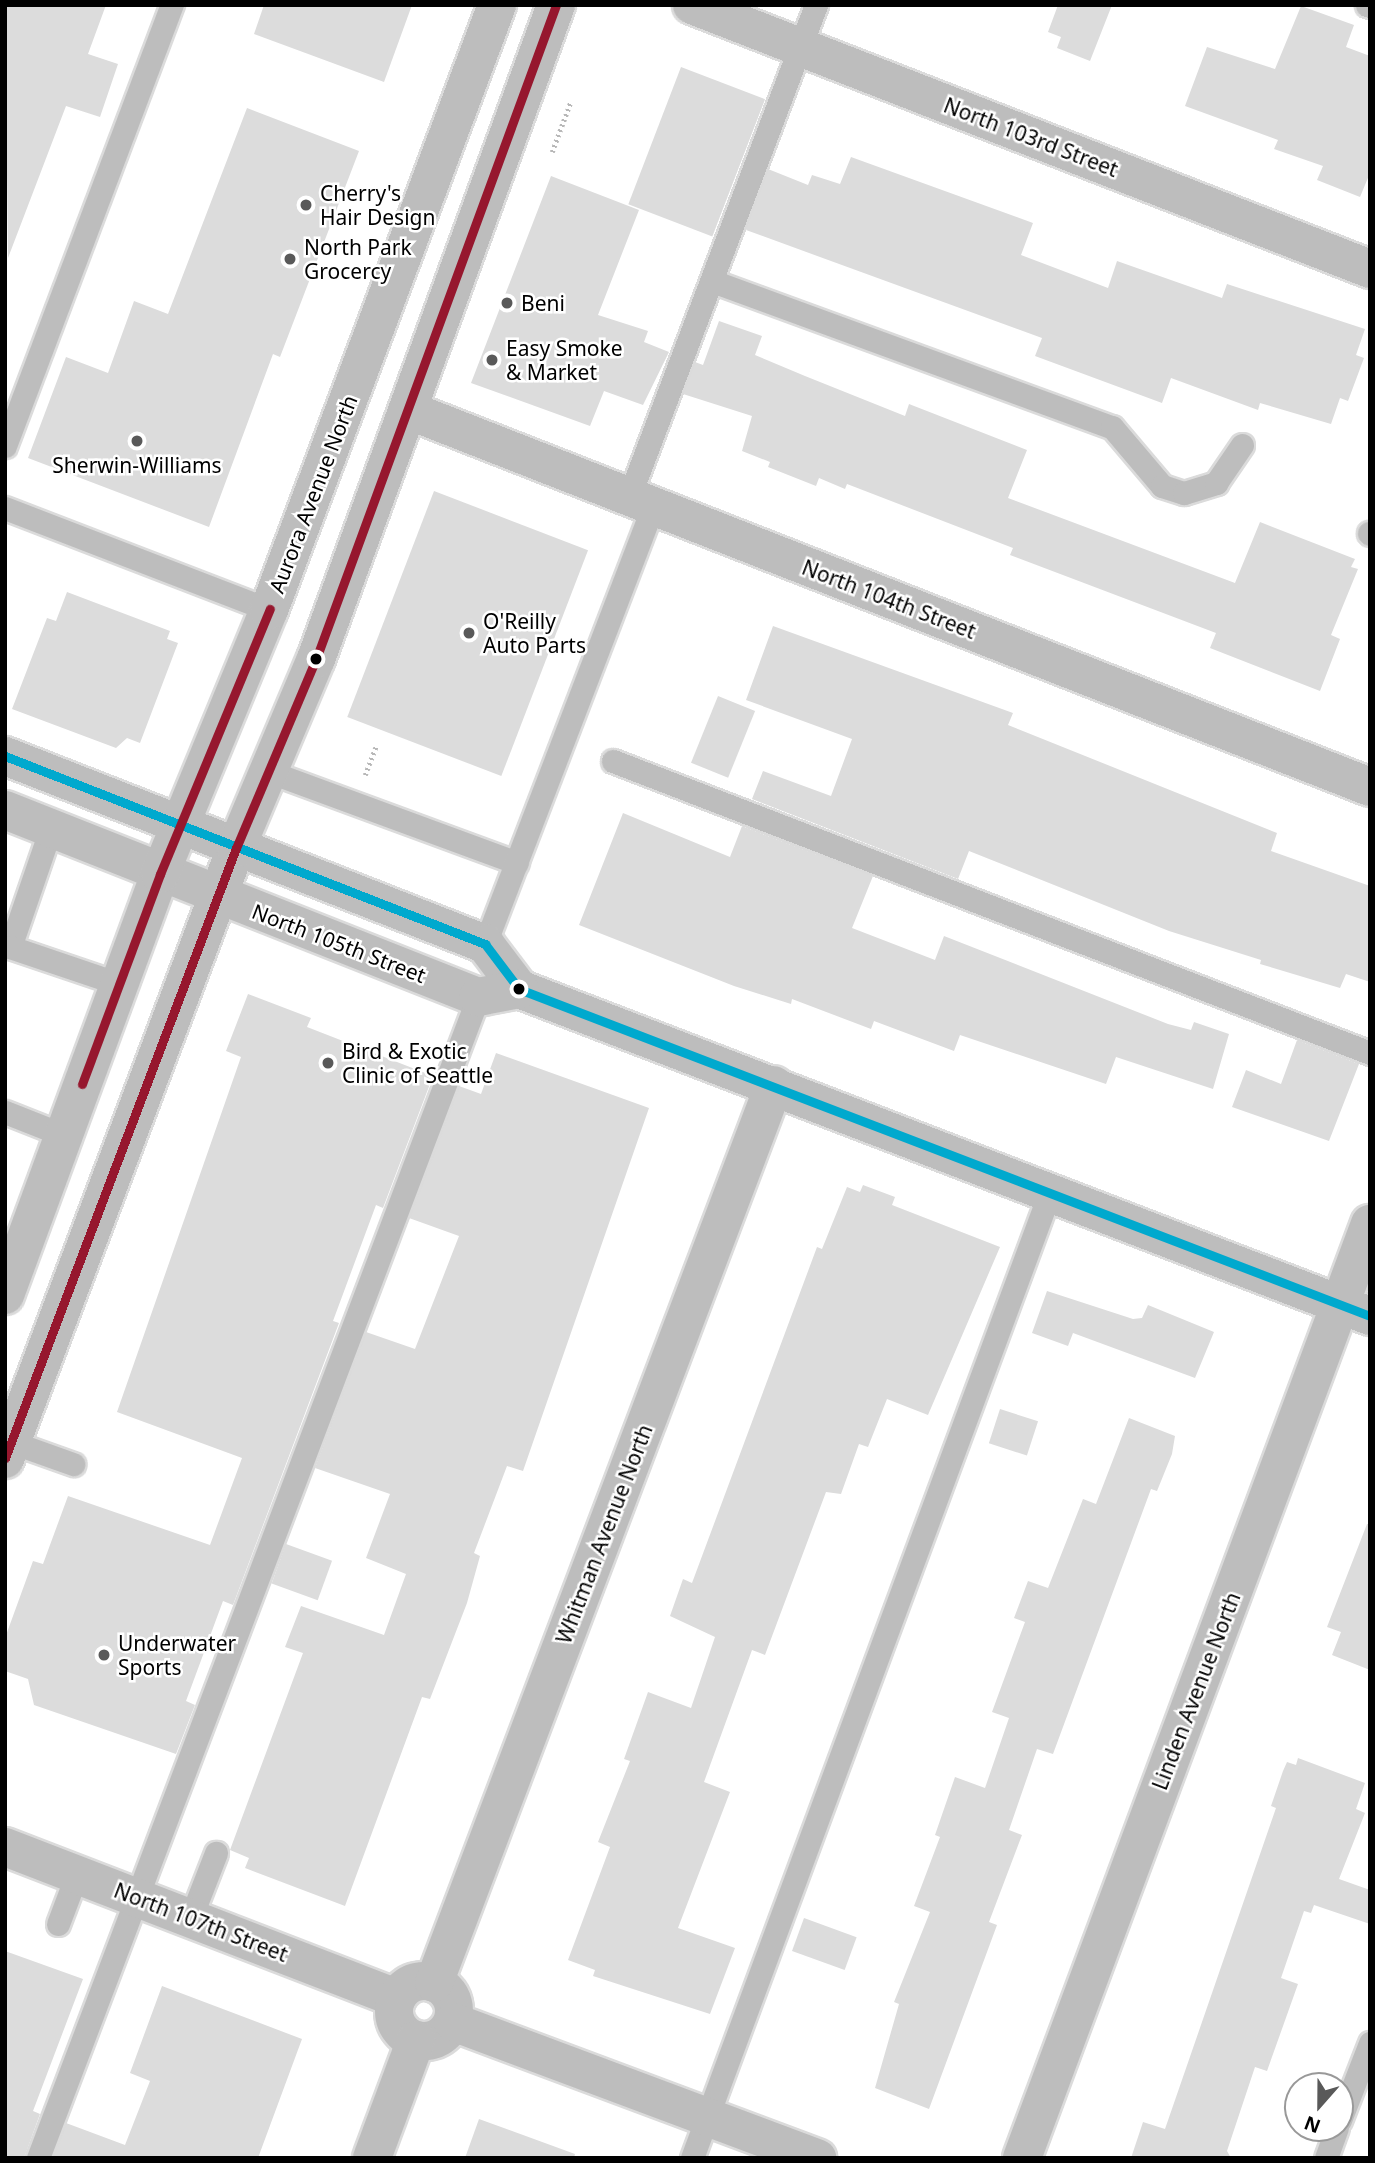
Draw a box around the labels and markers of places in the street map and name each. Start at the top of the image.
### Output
place label: Cherry's Hair Design [320,180,435,230]
marker: Cherry's Hair Design [298,197,314,213]
place label: North Park Grocercy [304,234,412,284]
marker: North Park Grocercy [282,251,298,267]
place label: Beni [521,290,565,316]
marker: Beni [499,295,515,311]
place label: Easy Smoke & Market [506,335,623,385]
marker: Easy Smoke & Market [484,352,500,368]
marker: Sherwin-Williams [129,433,145,449]
place label: Sherwin-Williams [52,452,222,478]
place label: O'Reilly Auto Parts [483,608,586,658]
marker: O'Reilly Auto Parts [461,625,477,641]
unlabelled marker [309,652,323,666]
unlabelled marker [512,982,526,996]
place label: Bird & Exotic Clinic of Seattle [342,1038,493,1088]
marker: Bird & Exotic Clinic of Seattle [320,1055,336,1071]
place label: Underwater Sports [118,1630,236,1680]
marker: Underwater Sports [96,1647,112,1663]

